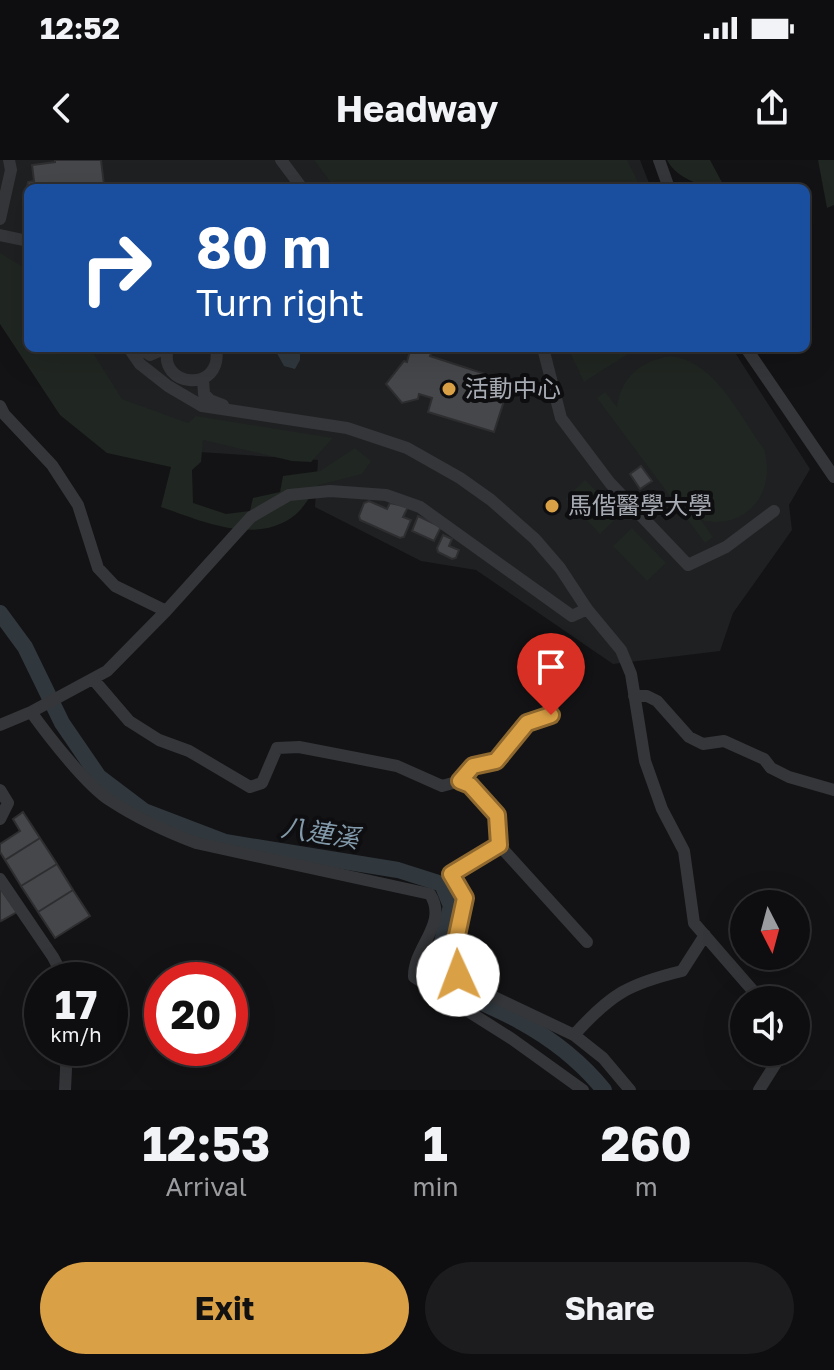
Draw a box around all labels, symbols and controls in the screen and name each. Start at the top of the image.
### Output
text: 12:52 [40,10,120,46]
icon: back [40,86,84,130]
icon: share [750,86,794,130]
text: Headway [336,87,498,130]
text: 80 m [196,213,331,280]
icon: right [64,216,168,320]
text: Turn right [196,281,364,324]
place label: 活動中心 [465,373,561,402]
marker: 活動中心 [440,380,458,398]
place label: 馬偕醫學大學 [568,490,712,519]
marker: 馬偕醫學大學 [543,497,561,515]
pin [517,633,585,715]
icon: arrive [529,645,573,689]
water label: 八連溪 [279,811,365,855]
north arrow [730,890,810,970]
map controls [730,890,810,1066]
position arrow [416,933,500,1017]
speed limit sign: 20 [144,962,248,1066]
text: 17 [55,980,97,1028]
button: sound [730,986,810,1066]
text: km/h [51,1022,101,1046]
text: 12:53 [142,1114,270,1172]
text: 1 [423,1114,448,1172]
text: 260 [601,1114,692,1172]
text: Arrival [166,1171,247,1202]
text: min [412,1171,458,1202]
text: m [635,1171,658,1202]
button: Exit [40,1262,409,1354]
button: Share [425,1262,794,1354]

